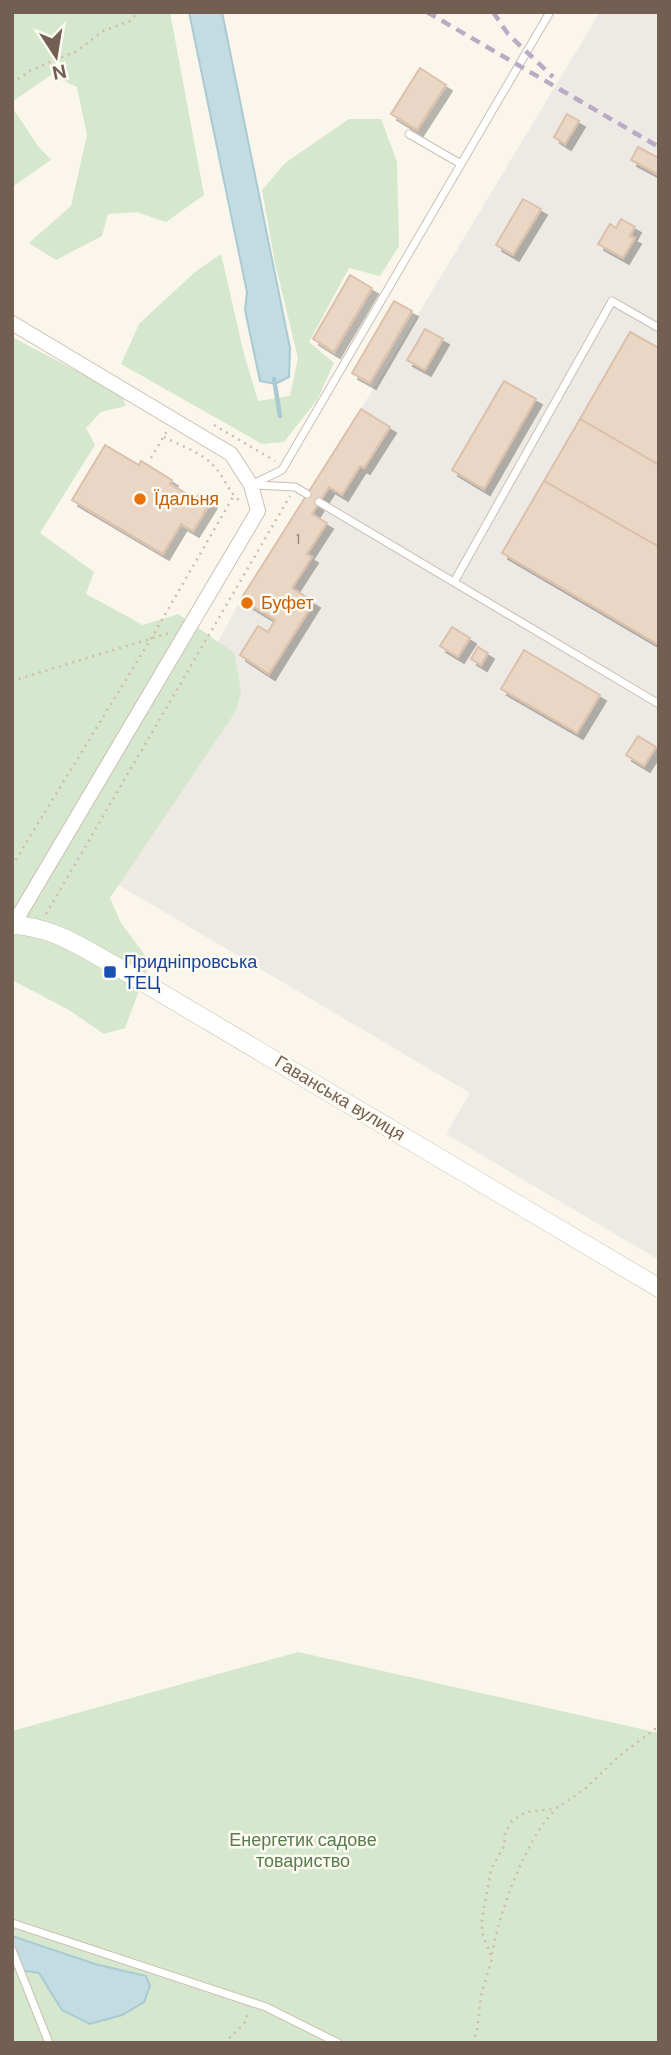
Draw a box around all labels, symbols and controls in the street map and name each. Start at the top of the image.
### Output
north arrow [21,21,91,91]
text: N [50,58,69,86]
place label: Їдальня [154,487,219,511]
marker: Їдальня [132,491,148,507]
house number: 1 [296,530,300,548]
place label: Буфет [261,591,314,615]
marker: Буфет [239,595,255,611]
place label: Придніпровська ТЕЦ [124,950,258,995]
marker: Придніпровська ТЕЦ [102,964,118,980]
street label: Гаванська вулиця [270,1050,410,1146]
park label: Енергетик садове товариство [229,1828,377,1873]

